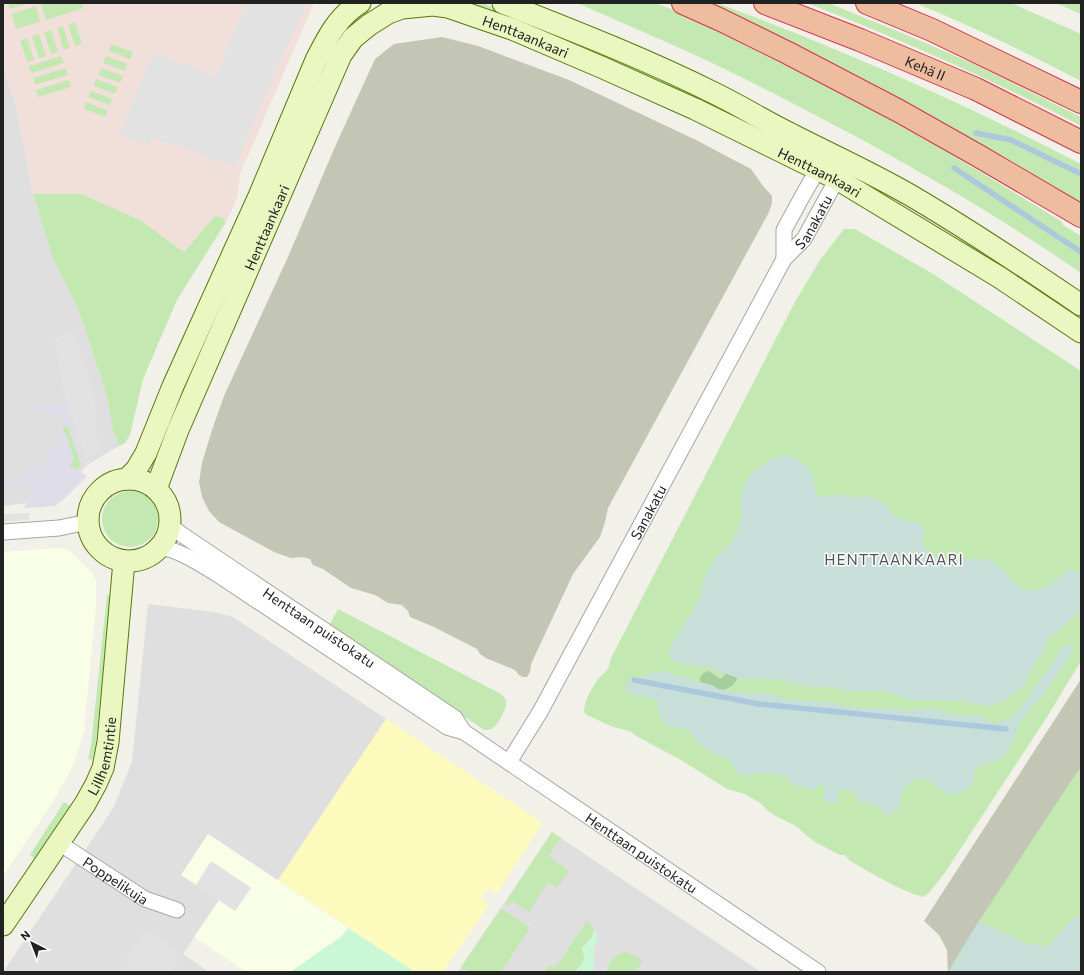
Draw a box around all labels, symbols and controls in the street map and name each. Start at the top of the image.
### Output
street label: Henttaankaari [481,11,572,61]
street label: Kehä II [903,52,948,84]
street label: Henttaankaari [775,143,865,200]
street label: Henttaankaari [240,182,292,273]
street label: Sanakatu [791,192,835,252]
street label: Sanakatu [626,482,669,542]
district label: HENTTAANKAARI [824,550,964,568]
street label: Henttaan puistokatu [260,583,379,671]
street label: Lillhemtintie [83,716,119,798]
street label: Henttaan puistokatu [583,809,701,896]
street label: Poppelikuja [80,853,152,908]
north arrow [12,923,52,963]
text: N [18,928,32,943]

